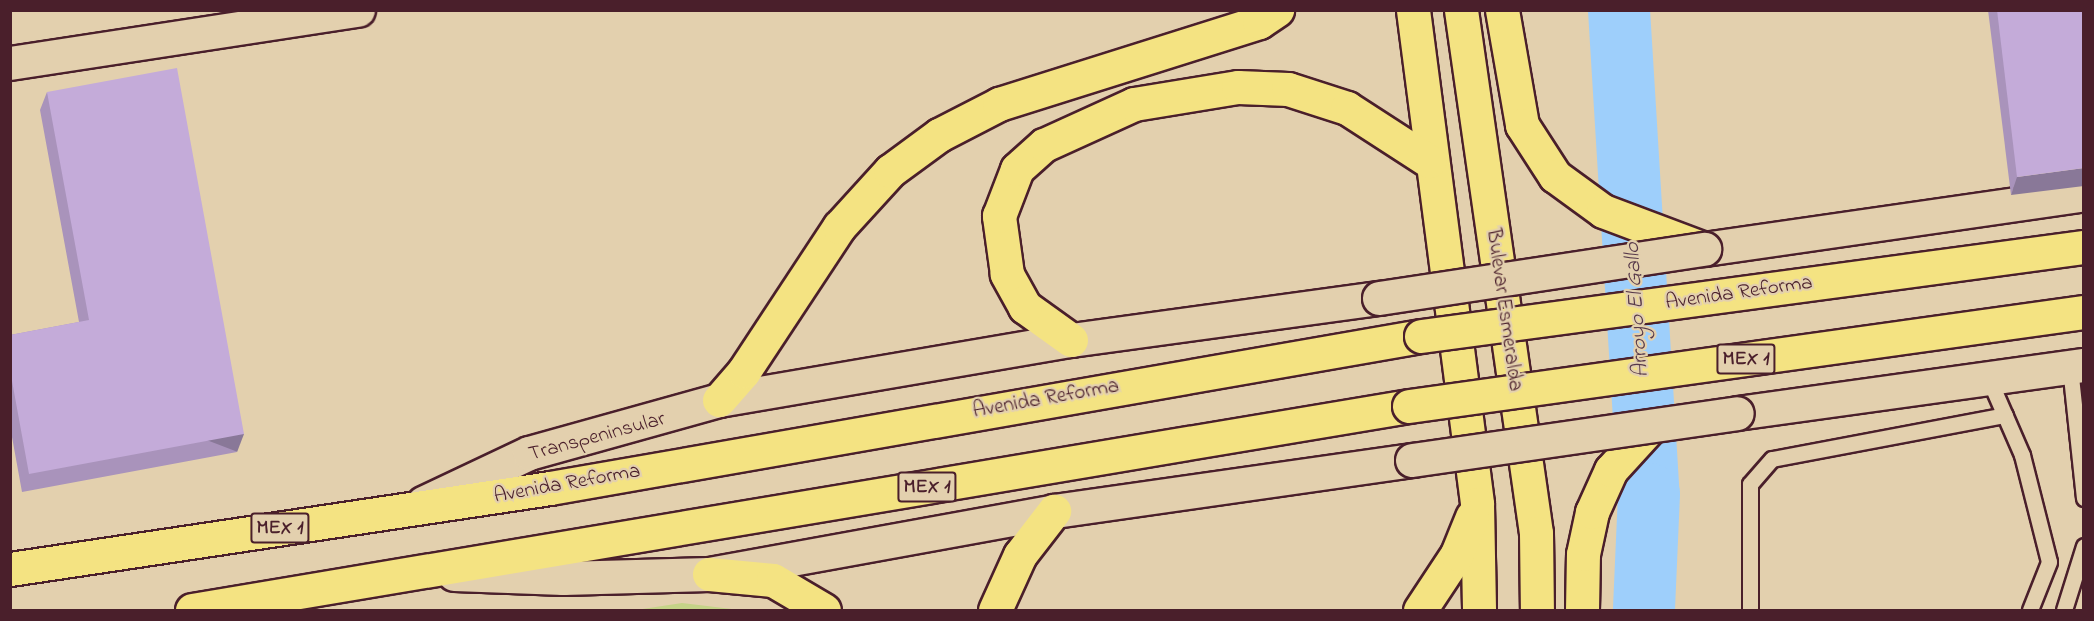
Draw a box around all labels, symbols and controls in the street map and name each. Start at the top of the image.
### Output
street label: Bulevar Esmeralda [1480,227,1528,393]
water label: Arroyo El Gallo [1620,241,1656,379]
street label: Avenida Reforma [1664,270,1814,316]
road number: MEX 1 [1716,342,1776,376]
street label: Avenida Reforma [971,374,1121,424]
street label: Transpeninsular [526,407,668,467]
street label: Avenida Reforma [492,459,642,509]
road number: MEX 1 [897,470,957,504]
road number: MEX 1 [250,511,310,545]

